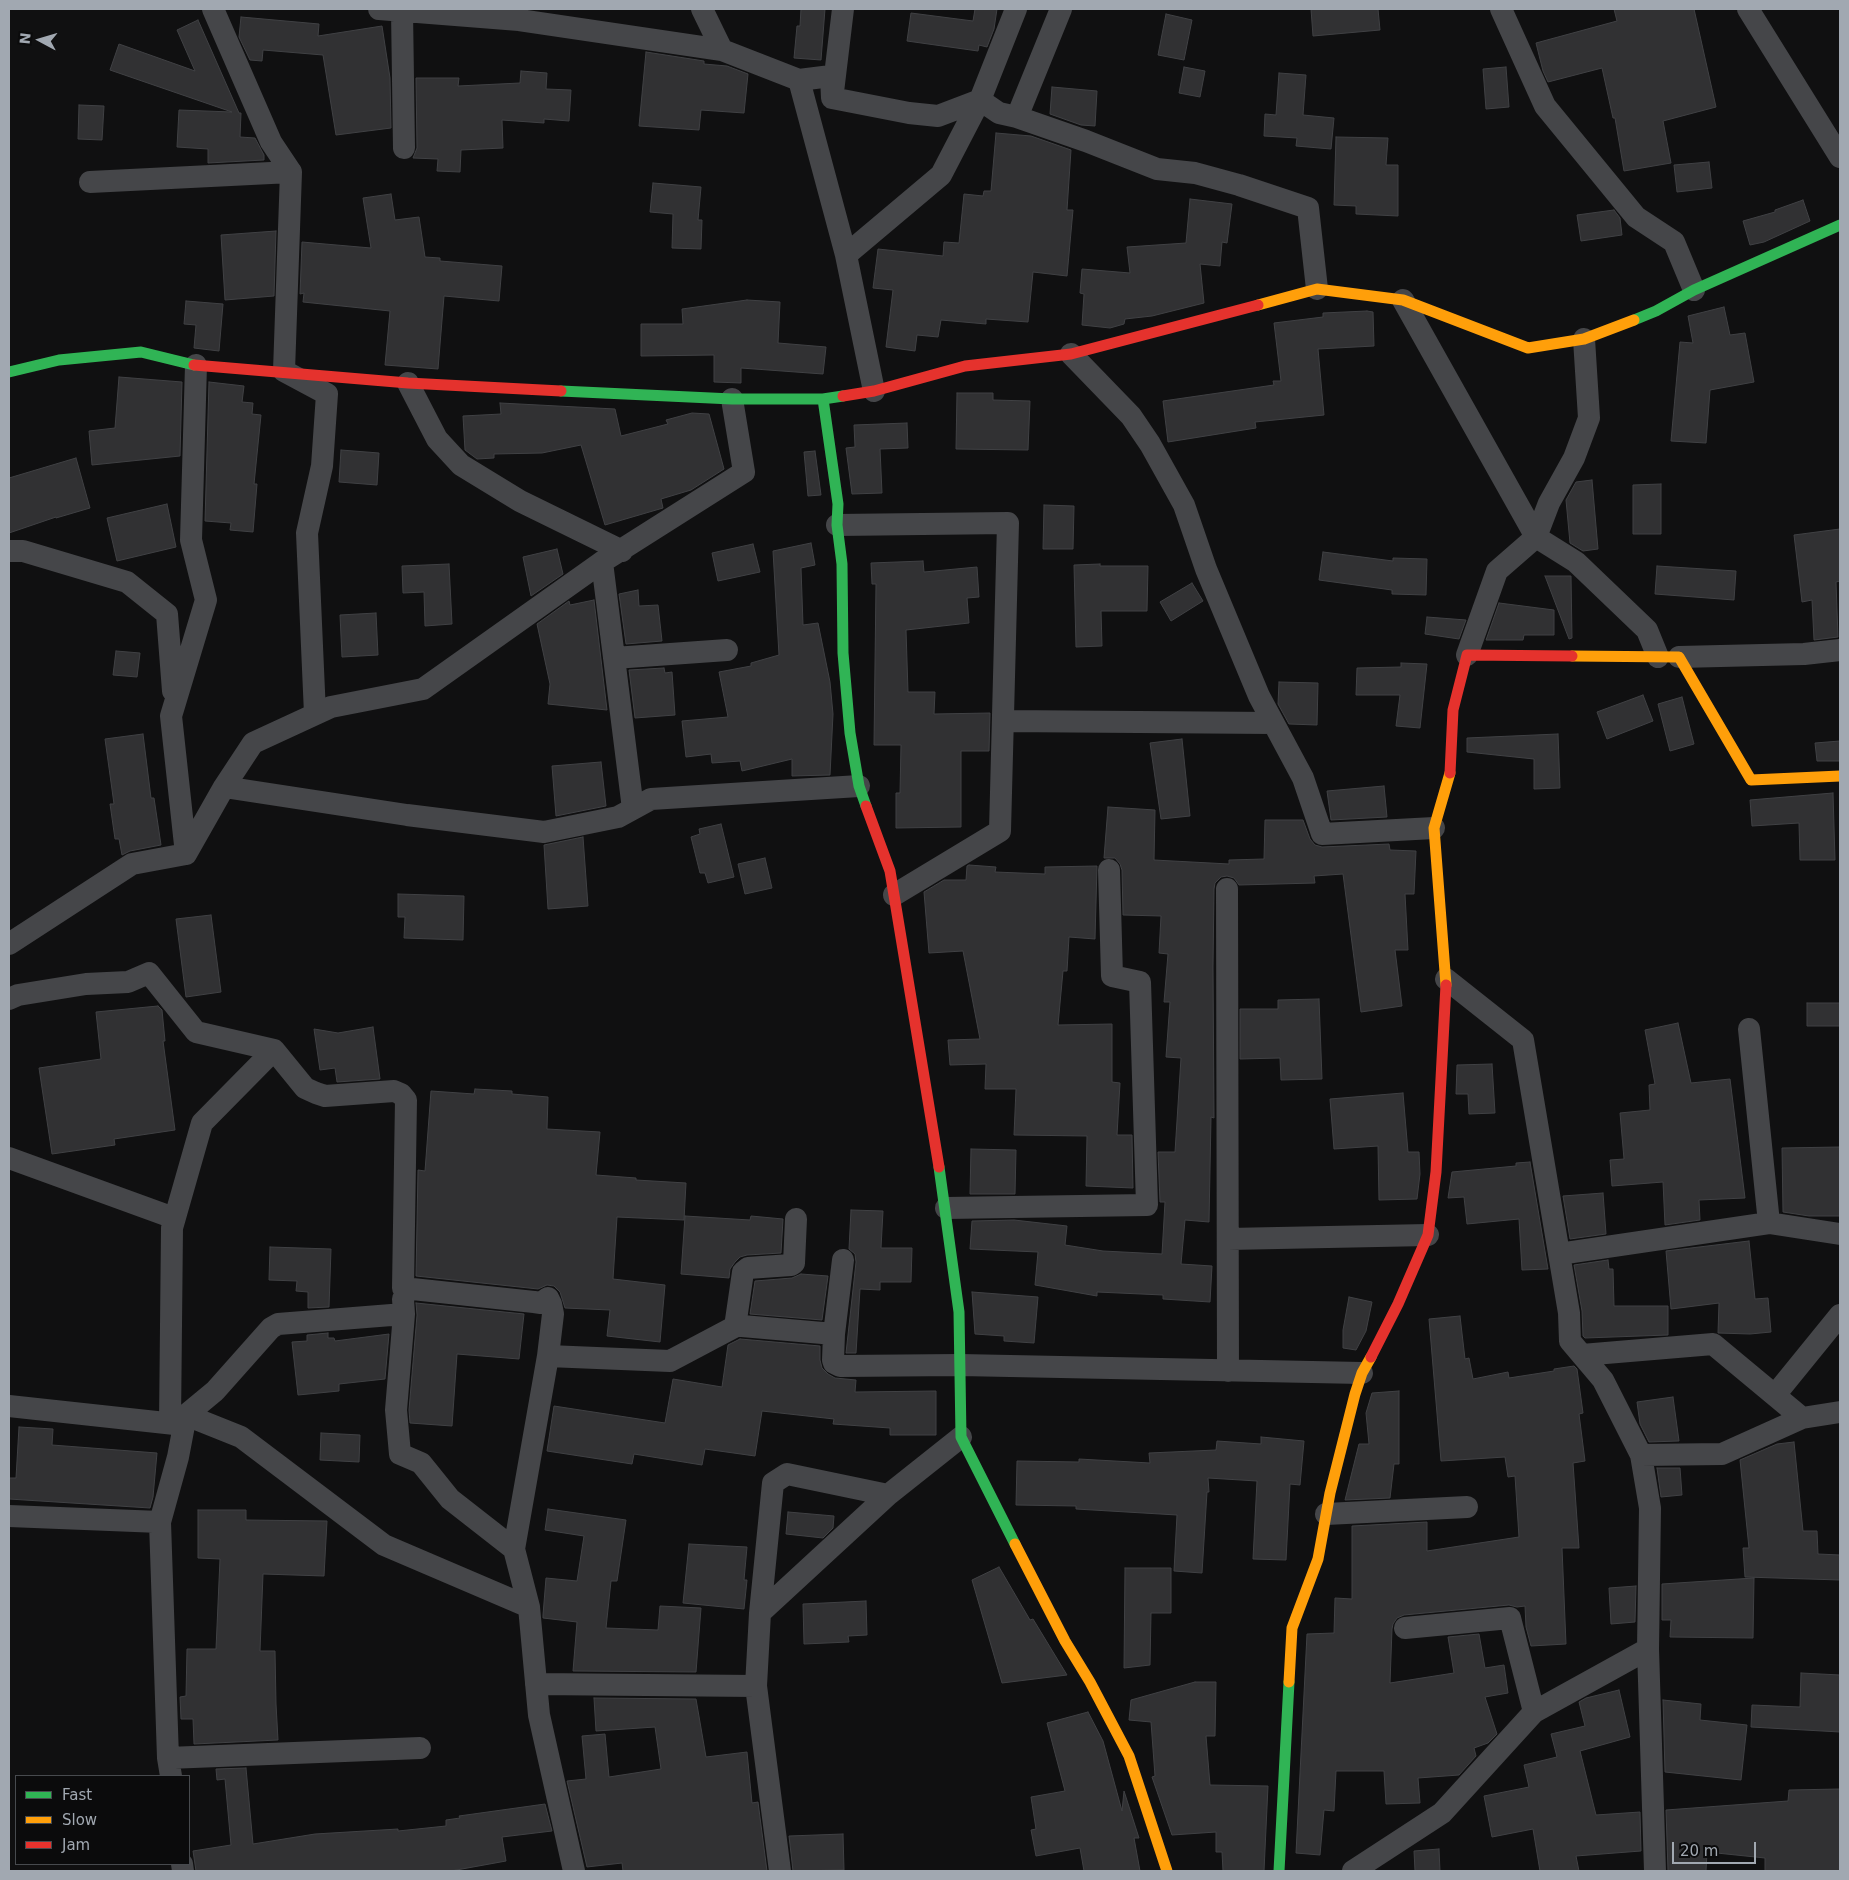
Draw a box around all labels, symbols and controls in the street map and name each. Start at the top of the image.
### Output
north arrow [15,15,65,65]
text: N [17,32,34,45]
legend [15,1775,190,1865]
text: Fast [62,1786,92,1804]
text: Slow [62,1811,97,1829]
scale bar [1674,1832,1758,1864]
text: Jam [62,1836,90,1854]
text: 20 m [1680,1842,1718,1860]

